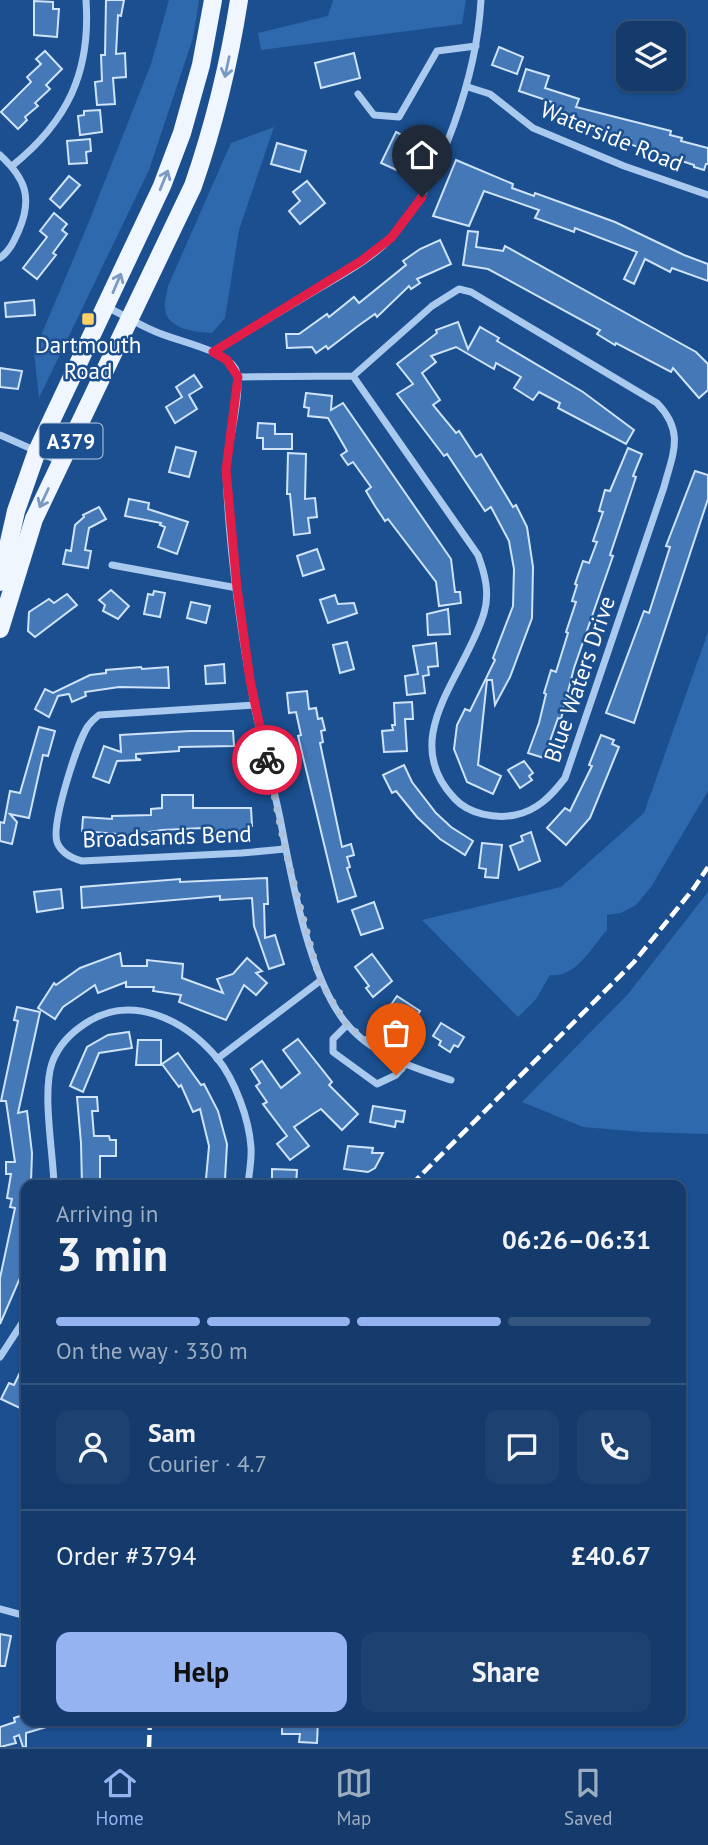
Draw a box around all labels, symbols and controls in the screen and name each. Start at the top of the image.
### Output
map controls [616,21,686,91]
button: layers [616,21,686,91]
one-way arrow [219,55,233,78]
street label: Waterside Road [536,94,688,178]
pin [392,125,452,197]
icon: home [403,136,441,174]
one-way arrow [158,170,171,192]
one-way arrow [112,272,125,294]
marker: Dartmouth Road [80,311,96,327]
place label: Dartmouth Road [35,330,141,385]
road number: A379 [40,424,102,458]
one-way arrow [36,487,50,508]
street label: Blue Waters Drive [537,592,621,766]
courier [232,725,302,795]
icon: bike [248,741,286,779]
street label: Broadsands Bend [82,819,252,853]
pin [366,1003,426,1075]
icon: bag [377,1014,415,1052]
text: Arriving in [56,1199,158,1228]
text: 06:26–06:31 [502,1223,651,1256]
text: 3 min [56,1224,168,1284]
text: On the way · 330 m [56,1336,248,1365]
button: person [56,1410,130,1484]
button: chat [485,1410,559,1484]
button: phone [577,1410,651,1484]
text: Sam [148,1416,196,1449]
text: Courier · 4.7 [148,1449,267,1478]
text: Order #3794 [56,1539,196,1572]
text: £40.67 [571,1539,651,1572]
button: Help [56,1632,347,1712]
button: Share [361,1632,651,1712]
tab: Home [96,1764,144,1830]
tab: Map [335,1764,373,1830]
tab: Saved [564,1764,612,1830]

